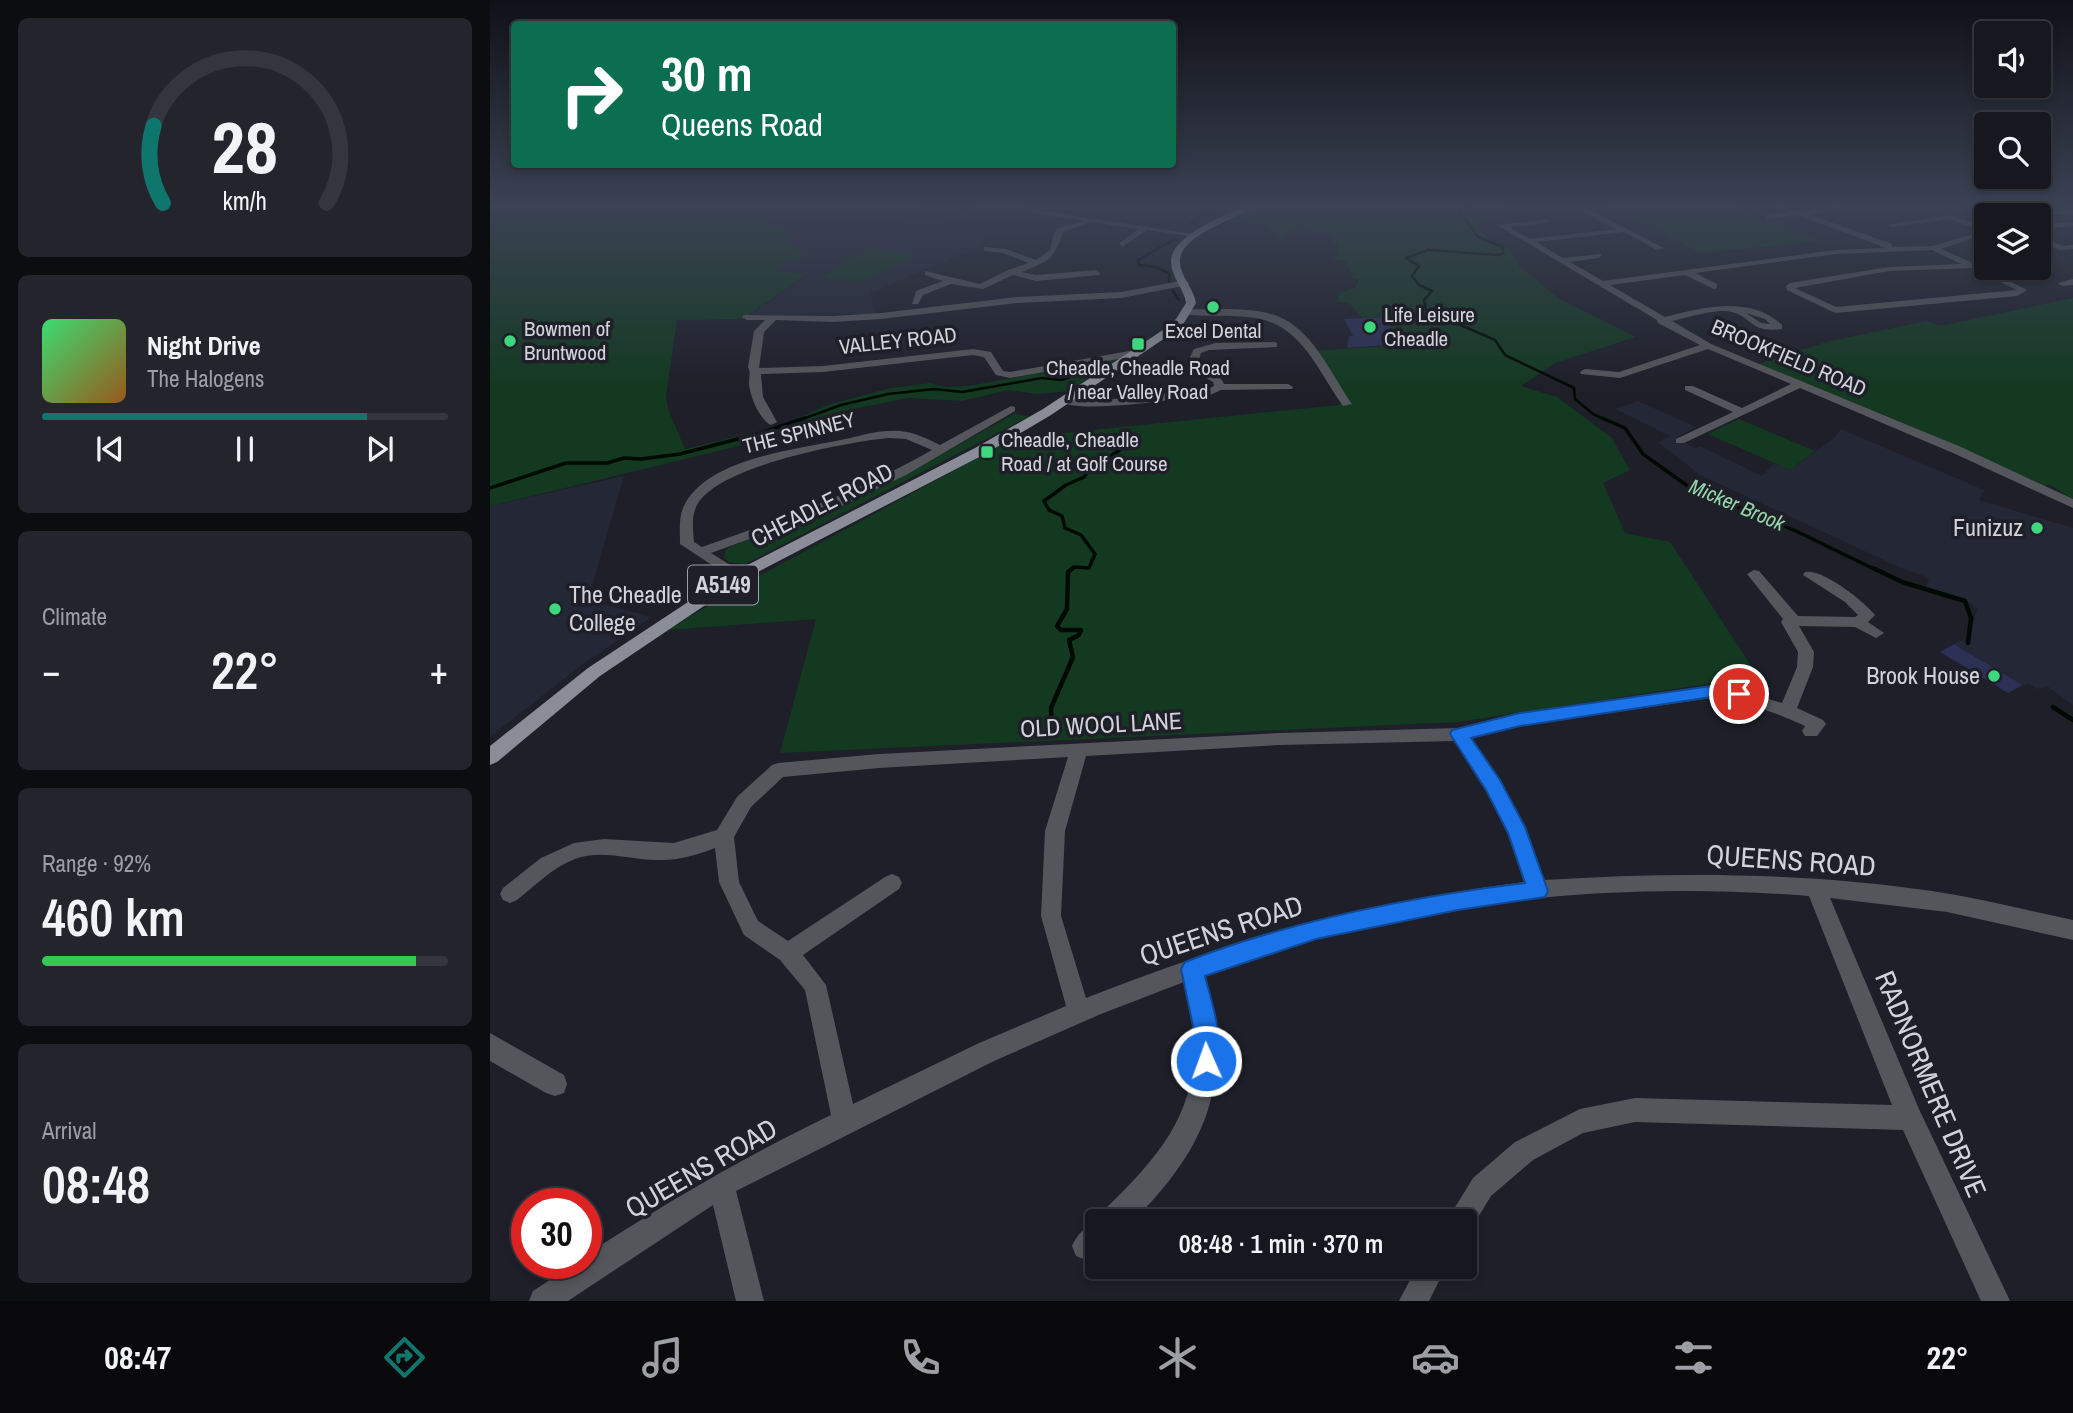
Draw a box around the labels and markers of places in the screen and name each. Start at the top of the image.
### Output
marker: Excel Dental [1205,299,1221,315]
place label: Life Leisure Cheadle [1384,300,1475,353]
place label: Bowmen of Bruntwood [524,314,610,367]
place label: Excel Dental [1165,316,1261,345]
marker: Life Leisure Cheadle [1362,319,1378,335]
marker: Bowmen of Bruntwood [502,333,518,349]
marker: Cheadle, Cheadle Road / near Valley Road [1130,336,1146,352]
place label: Cheadle, Cheadle Road / near Valley Road [1046,353,1230,406]
place label: Cheadle, Cheadle Road / at Golf Course [1001,425,1168,478]
marker: Cheadle, Cheadle Road / at Golf Course [979,444,995,460]
place label: Funizuz [1953,511,2023,543]
marker: Funizuz [2029,520,2045,536]
place label: The Cheadle College [569,578,682,638]
marker: The Cheadle College [547,601,563,617]
place label: Brook House [1866,659,1980,691]
pin [1709,664,1769,724]
marker: Brook House [1986,668,2002,684]

